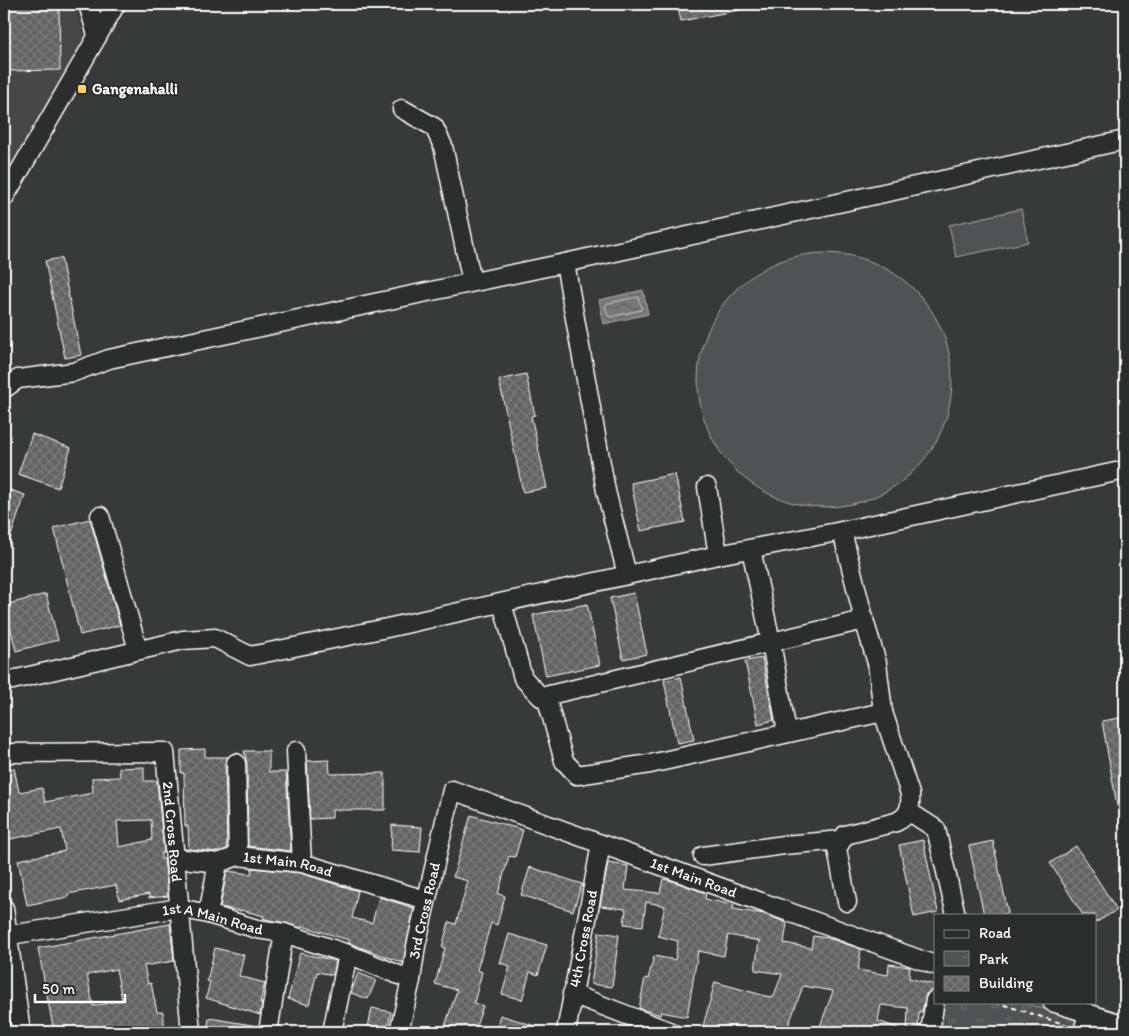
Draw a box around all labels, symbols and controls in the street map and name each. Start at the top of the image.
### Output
place label: Gangenahalli [92,80,178,99]
marker: Gangenahalli [76,83,88,95]
street label: 2nd Cross Road [159,781,186,883]
street label: 1st Main Road [242,848,336,881]
street label: 1st Main Road [648,854,740,902]
street label: 3rd Cross Road [405,861,444,960]
street label: 4th Cross Road [566,888,601,989]
street label: 1st A Main Road [161,899,264,939]
legend [934,914,1096,1004]
text: Road [979,924,1012,942]
text: Park [979,950,1009,968]
scale bar [35,971,125,1003]
text: Building [979,974,1033,992]
text: 50 m [42,980,75,998]

